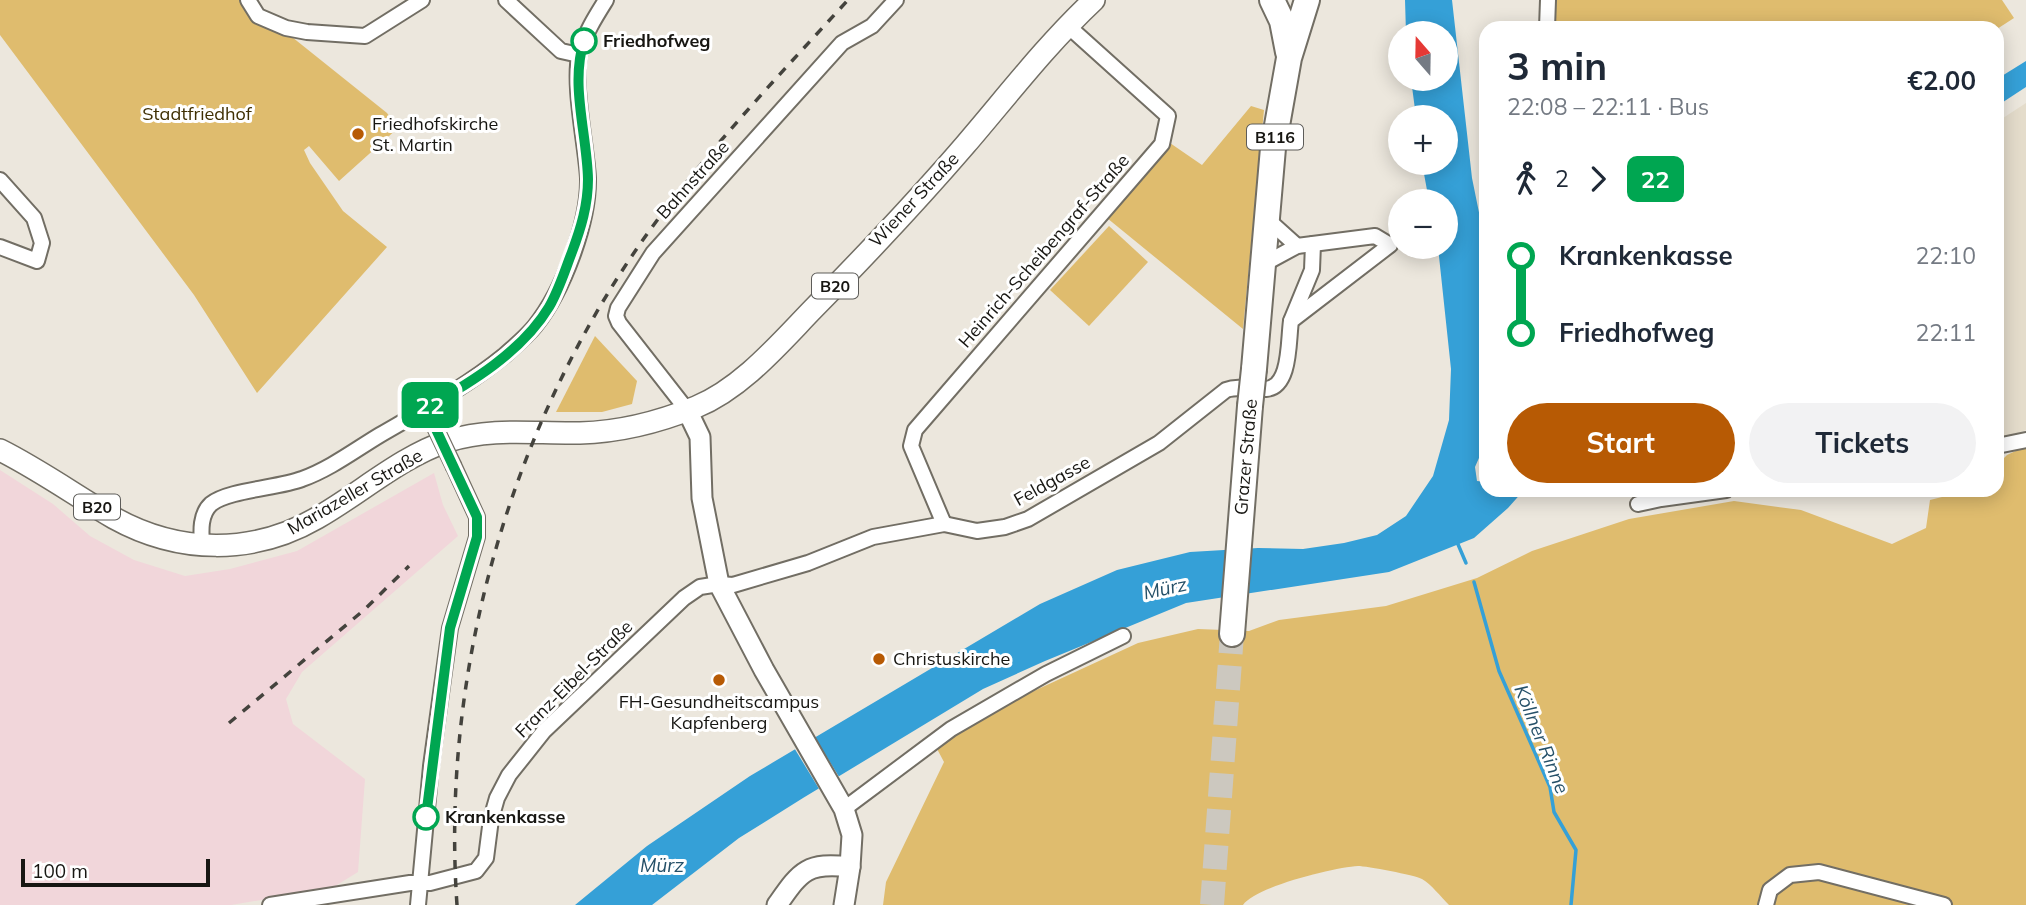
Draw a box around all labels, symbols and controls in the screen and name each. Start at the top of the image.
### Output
north arrow [1388,21,1458,91]
map controls [1388,21,1458,259]
marker: Friedhofweg [571,28,597,54]
place label: Friedhofweg [603,29,711,52]
text: 3 min [1507,42,1607,90]
text: €2.00 [1907,64,1976,97]
text: 22:08 – 22:11 · Bus [1507,92,1709,121]
park label: Stadtfriedhof [142,102,253,125]
button: + [1388,105,1458,175]
place label: Friedhofskirche St. Martin [372,112,498,156]
road number: B116 [1247,125,1303,150]
marker: Friedhofskirche St. Martin [350,126,366,142]
street label: Bahnstraße [651,136,734,224]
street label: Wiener Straße [864,147,964,252]
street label: Heinrich-Scheibengraf-Straße [953,149,1134,352]
icon: walk [1507,160,1545,198]
icon: forward [1579,160,1617,198]
text: 2 [1555,164,1569,193]
text: 22 [1641,164,1670,194]
button: − [1388,189,1458,259]
text: Krankenkasse [1559,239,1733,272]
text: 22:10 [1916,241,1976,270]
road number: B20 [812,274,858,298]
text: Friedhofweg [1559,316,1714,349]
text: 22:11 [1916,318,1976,347]
line badge: 22 [398,382,462,428]
text: 22 [416,390,444,420]
street label: Grazer Straße [1229,398,1262,516]
button: Start [1507,403,1735,483]
button: Tickets [1749,403,1976,483]
street label: Mariazeller Straße [283,444,426,540]
street label: Feldgasse [1009,450,1094,511]
road number: B20 [74,494,120,520]
water label: Mürz [1141,572,1189,604]
street label: Franz-Eibel-Straße [510,615,637,742]
place label: Christuskirche [893,647,1010,670]
marker: Christuskirche [871,651,887,667]
marker: FH-Gesundheitscampus Kapfenberg [711,672,727,688]
water label: Köllner Rinne [1509,681,1575,797]
place label: FH-Gesundheitscampus Kapfenberg [619,690,819,734]
marker: Krankenkasse [413,804,439,830]
place label: Krankenkasse [445,805,566,828]
water label: Mürz [640,853,684,877]
scale bar [21,856,210,888]
text: 100 m [32,859,88,883]

